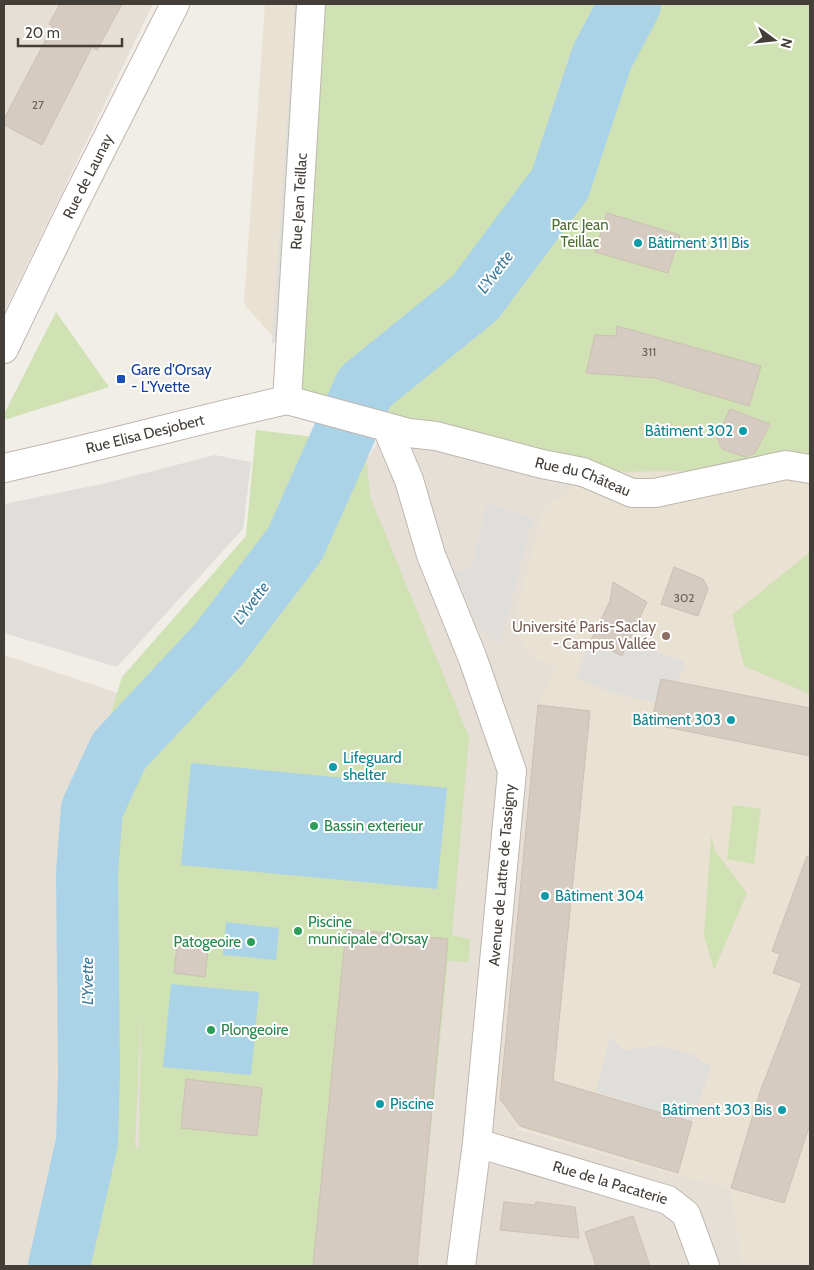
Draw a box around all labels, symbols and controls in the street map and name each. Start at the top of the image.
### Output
scale bar [18,15,121,47]
north arrow [749,15,799,65]
text: 20 m [25,24,60,42]
text: N [777,36,797,50]
house number: 27 [32,97,44,112]
street label: Rue de Launay [59,131,117,222]
street label: Rue Jean Teillac [287,152,311,250]
park label: Parc Jean Teillac [551,216,609,251]
place label: Bâtiment 311 Bis [648,234,749,252]
marker: Bâtiment 311 Bis [632,237,644,249]
water label: L'Yvette [473,247,517,297]
house number: 311 [642,344,656,359]
place label: Gare d'Orsay - L'Yvette [131,361,212,396]
marker: Gare d'Orsay - L'Yvette [115,373,127,385]
street label: Rue Elisa Desjobert [84,411,206,458]
place label: Bâtiment 302 [645,422,733,440]
marker: Bâtiment 302 [737,425,749,437]
street label: Rue du Château [533,454,633,500]
water label: L'Yvette [229,578,273,628]
house number: 302 [673,590,695,605]
place label: Université Paris-Saclay - Campus Vallée [512,618,656,653]
marker: Université Paris-Saclay - Campus Vallée [660,630,672,642]
place label: Bâtiment 303 [633,711,721,729]
marker: Bâtiment 303 [725,714,737,726]
place label: Lifeguard shelter [343,749,402,784]
marker: Lifeguard shelter [327,761,339,773]
street label: Avenue de Lattre de Tassigny [485,783,519,967]
place label: Bassin exterieur [324,817,423,835]
marker: Bassin exterieur [308,820,320,832]
place label: Bâtiment 304 [555,887,644,905]
marker: Bâtiment 304 [539,890,551,902]
place label: Piscine municipale d'Orsay [308,913,429,948]
marker: Piscine municipale d'Orsay [292,925,304,937]
place label: Patogeoire [174,933,241,951]
marker: Patogeoire [245,936,257,948]
water label: L'Yvette [78,957,97,1005]
place label: Plongeoire [221,1021,289,1039]
marker: Plongeoire [205,1024,217,1036]
place label: Piscine [390,1095,434,1113]
marker: Piscine [374,1098,386,1110]
place label: Bâtiment 303 Bis [662,1101,772,1119]
marker: Bâtiment 303 Bis [776,1104,788,1116]
street label: Rue de la Pacaterie [551,1157,670,1208]

